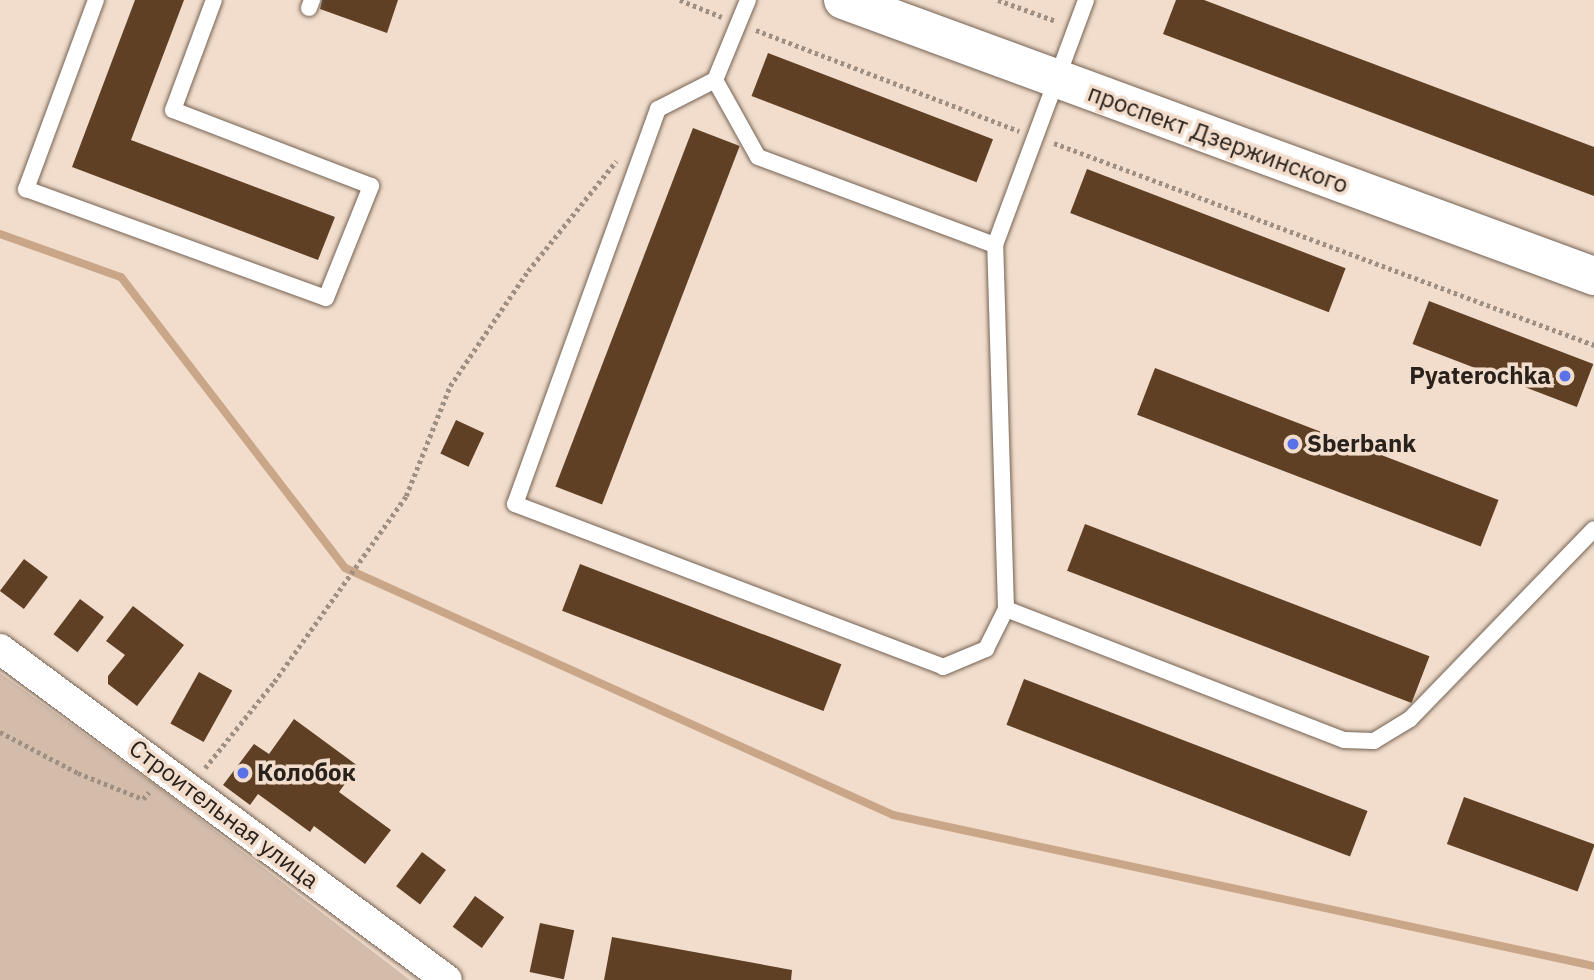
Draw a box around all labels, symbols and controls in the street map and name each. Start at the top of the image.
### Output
street label: проспект Дзержинского [1084,78,1352,200]
place label: Pyaterochka [1409,362,1551,390]
marker: Pyaterochka [1557,368,1573,384]
place label: Sberbank [1307,430,1416,458]
marker: Sberbank [1285,436,1301,452]
street label: Строительная улица [124,733,324,895]
place label: Колобок [257,759,356,787]
marker: Колобок [235,765,251,781]

